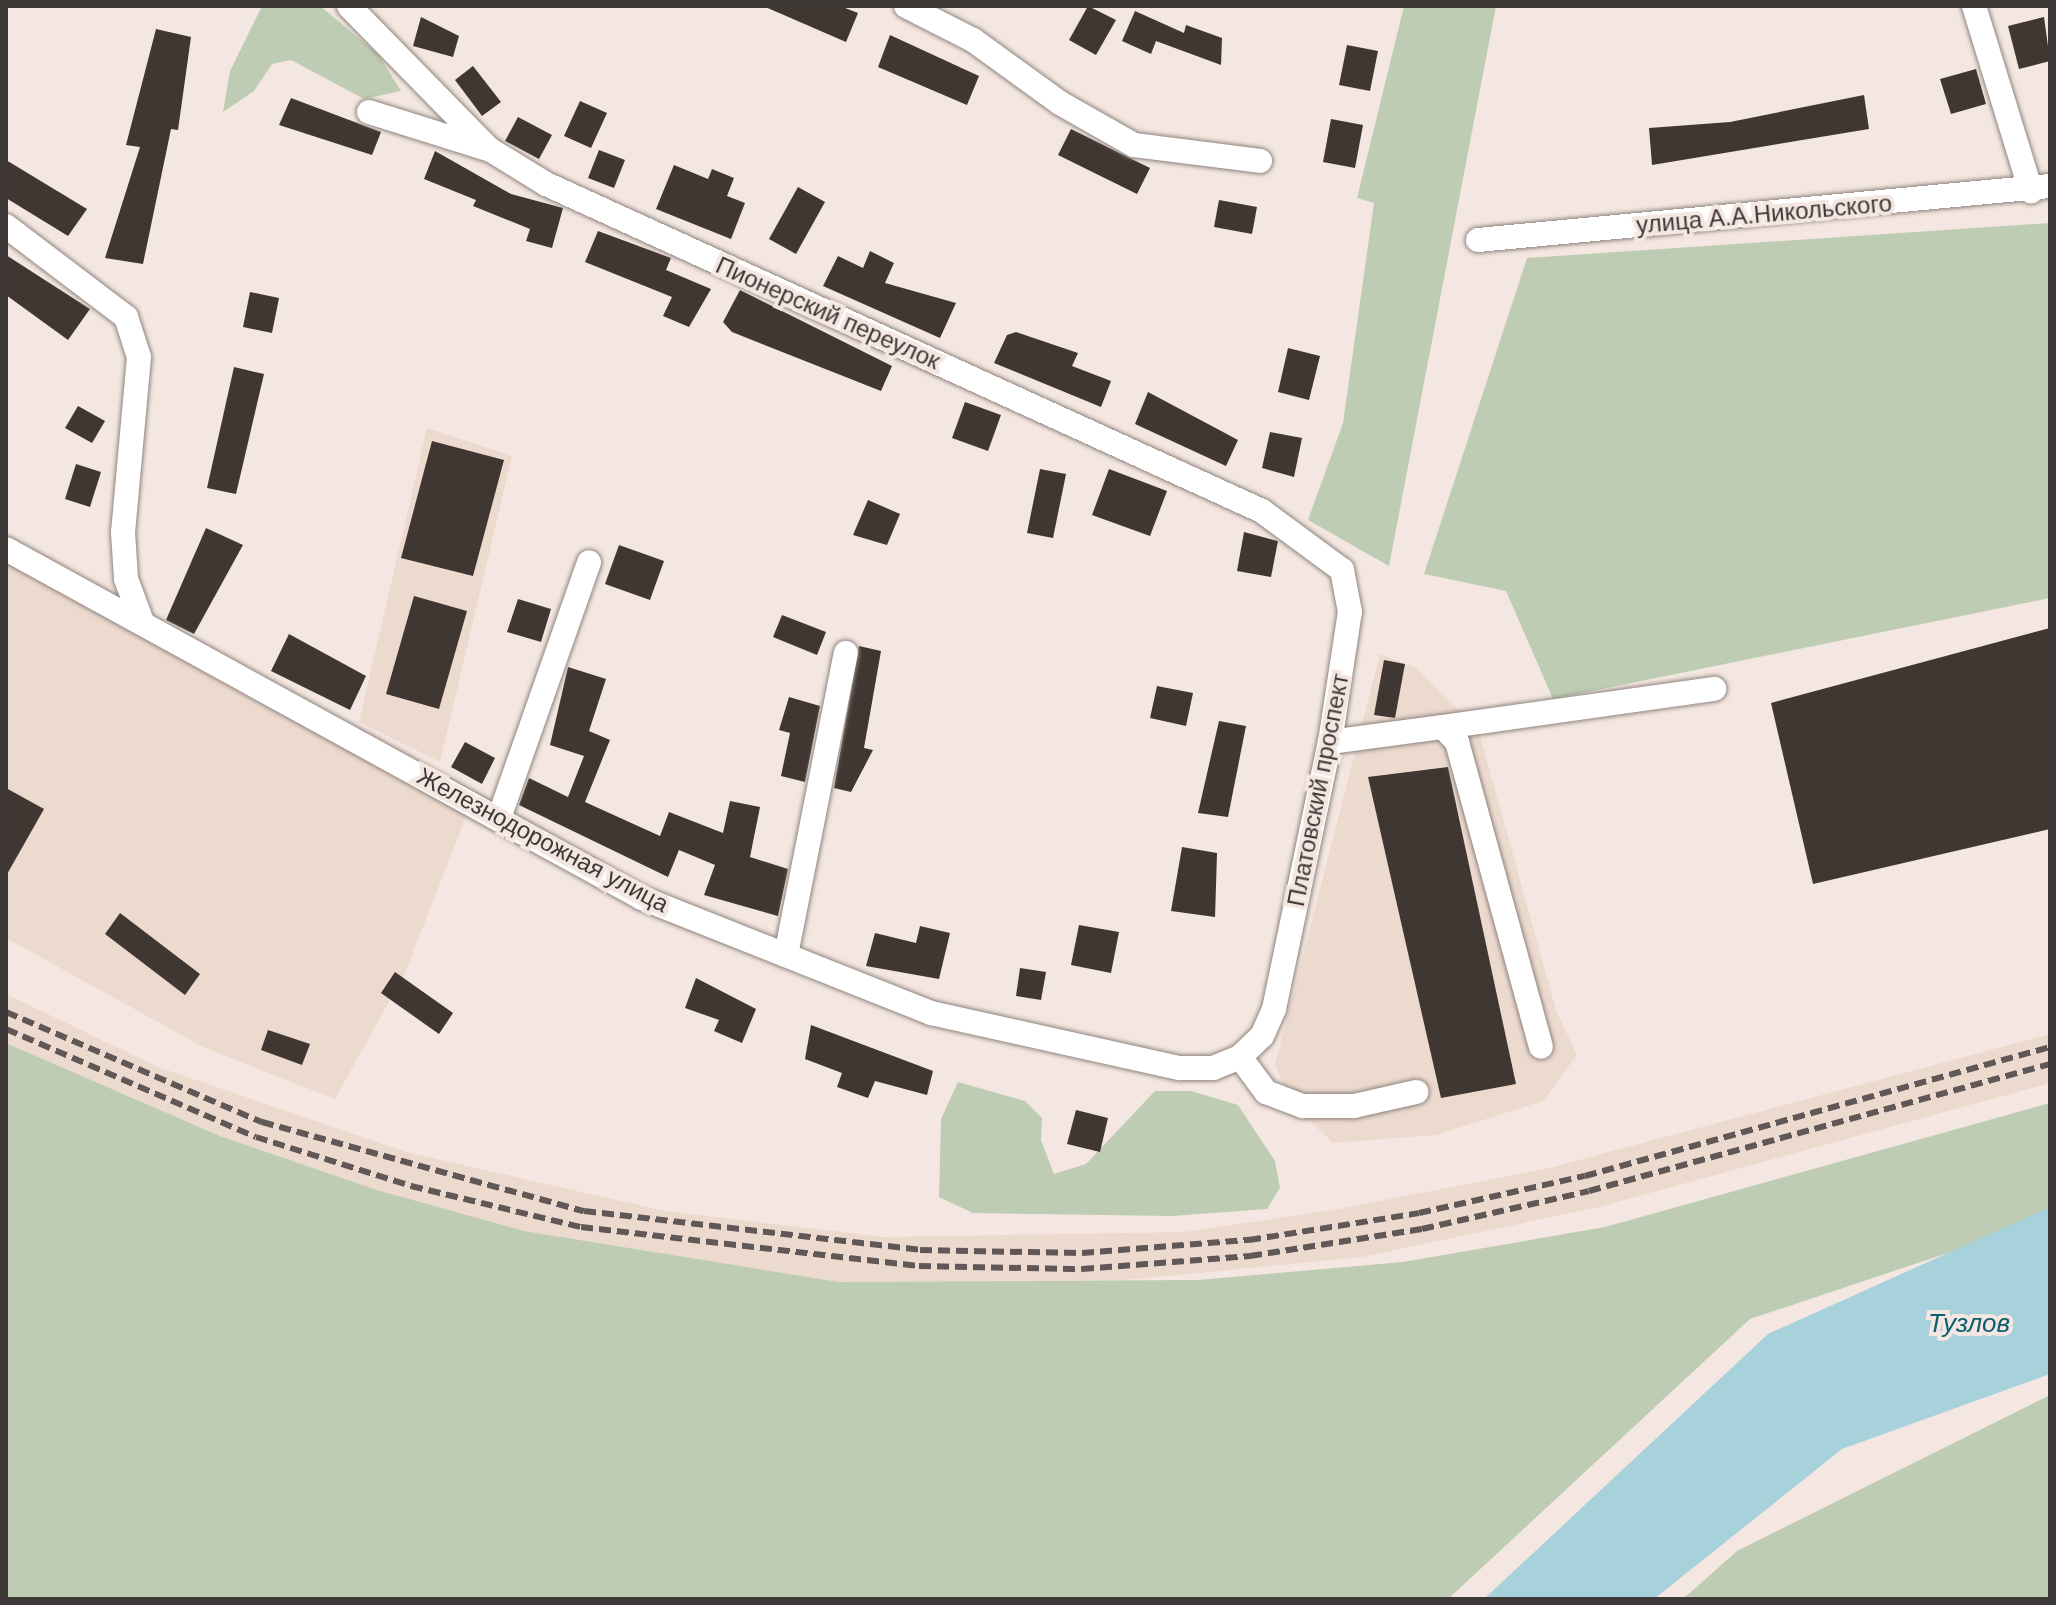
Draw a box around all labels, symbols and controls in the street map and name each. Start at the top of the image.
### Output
street label: улица А.А.Никольского [1635,188,1893,240]
street label: Пионерский переулок [711,251,945,375]
street label: Платовский проспект [1281,671,1355,909]
street label: Железнодорожная улица [412,761,674,919]
water label: Тузлов [1928,1308,2010,1340]

